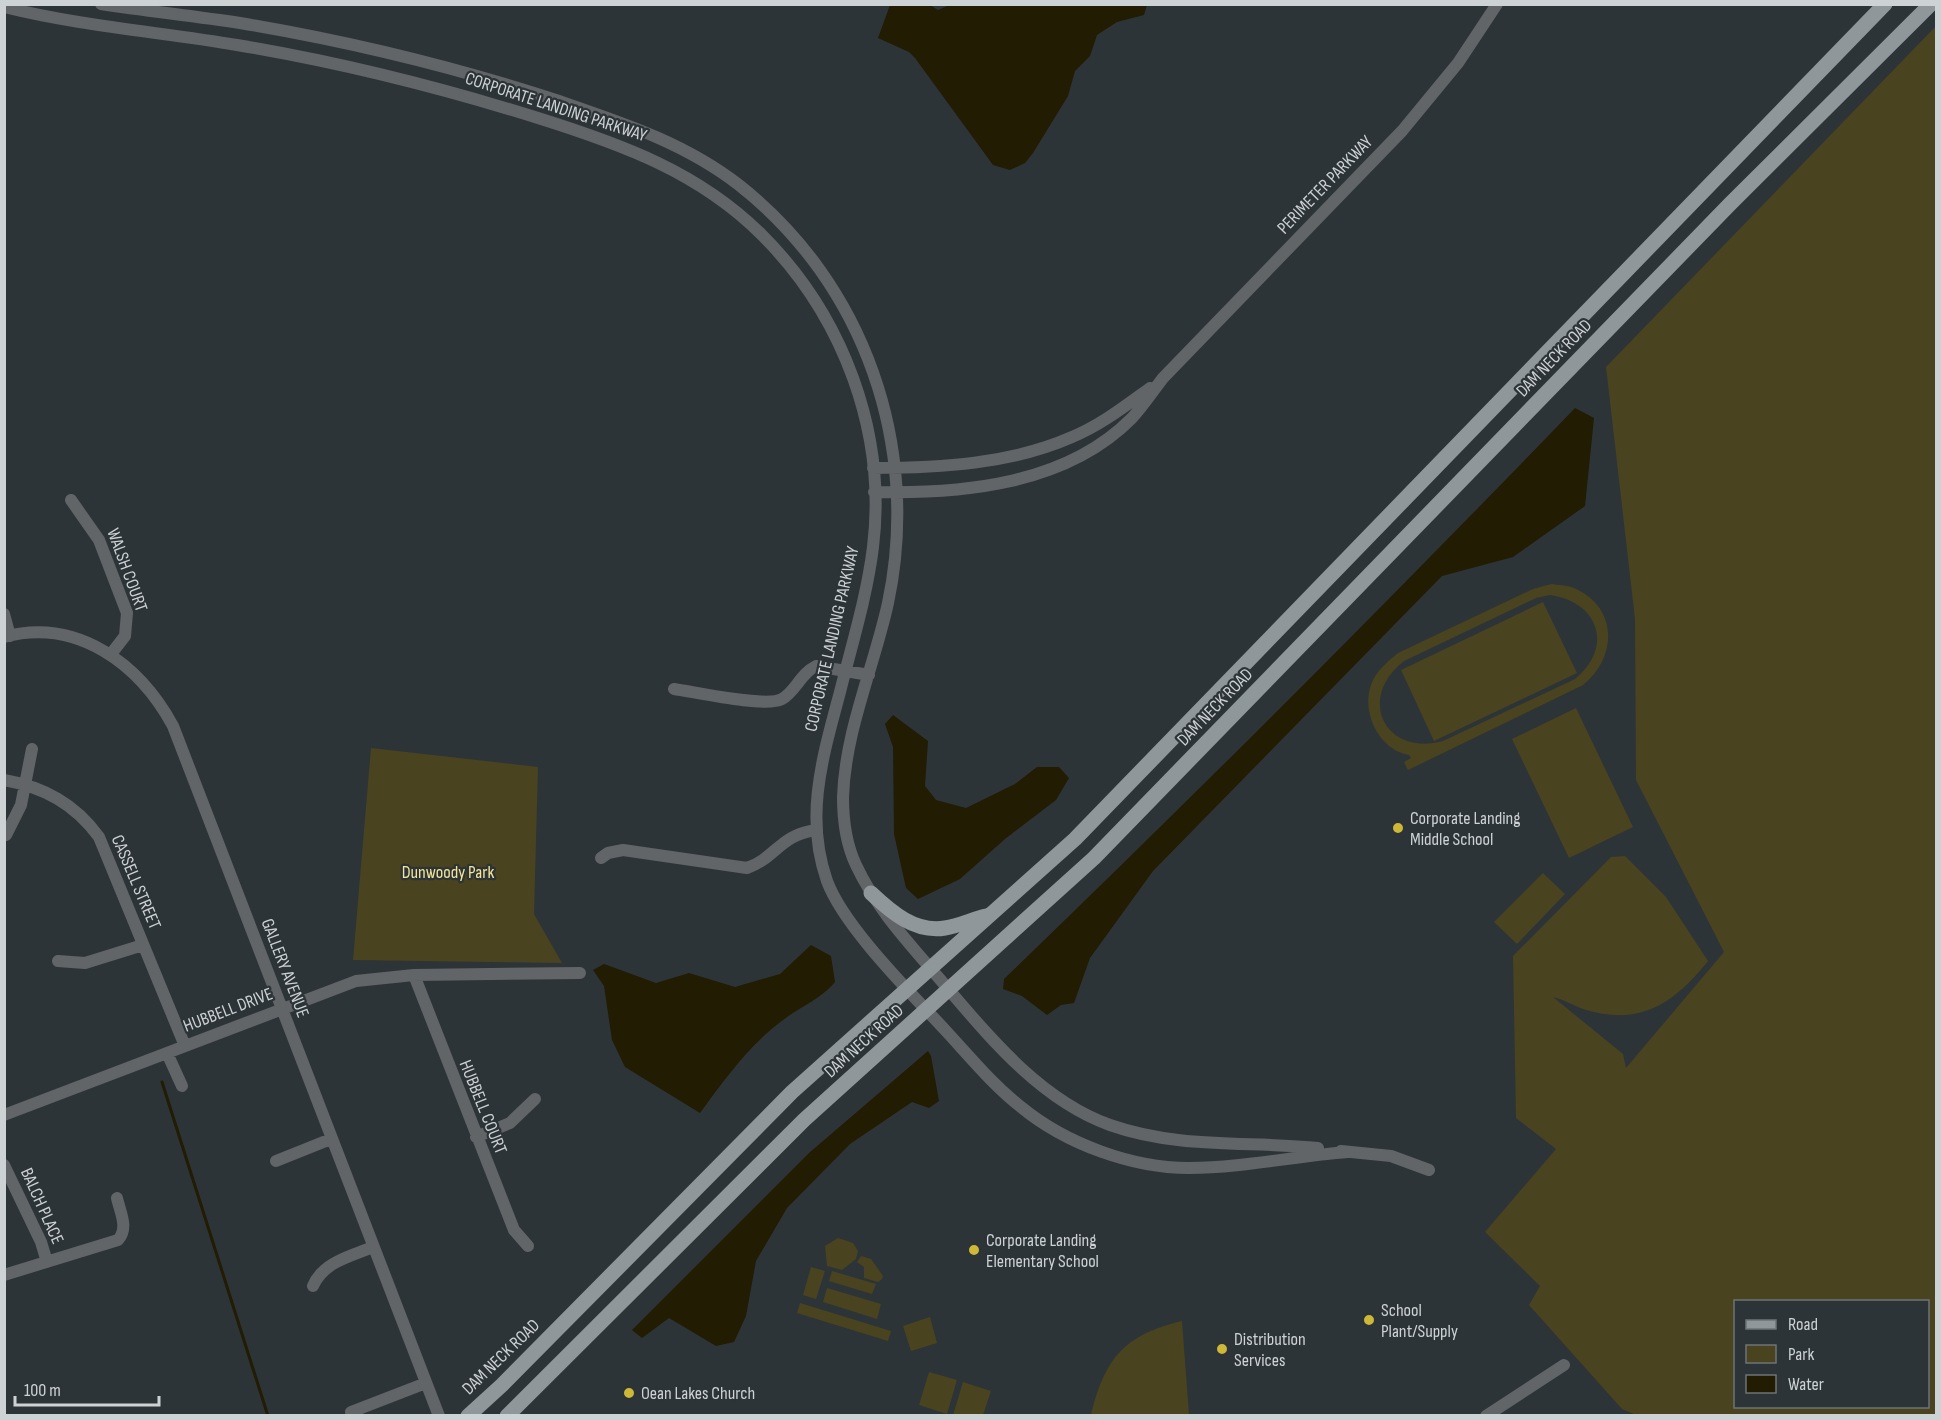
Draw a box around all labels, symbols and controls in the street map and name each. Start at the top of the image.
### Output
street label: CORPORATE LANDING PARKWAY [463,68,650,146]
street label: PERIMETER PARKWAY [1273,131,1377,238]
street label: DAM NECK ROAD [1512,315,1596,401]
street label: WALSH COURT [102,525,152,615]
street label: CORPORATE LANDING PARKWAY [800,544,864,734]
street label: DAM NECK ROAD [1173,664,1257,750]
place label: Corporate Landing Middle School [1410,808,1520,850]
marker: Corporate Landing Middle School [1391,821,1405,835]
street label: CASSELL STREET [107,832,165,932]
park label: Dunwoody Park [402,862,494,883]
street label: GALLERY AVENUE [257,916,313,1020]
street label: HUBBELL DRIVE [180,983,276,1037]
street label: DAM NECK ROAD [820,1000,908,1082]
street label: HUBBELL COURT [455,1057,511,1157]
street label: BALCH PLACE [16,1165,68,1247]
place label: Corporate Landing Elementary School [986,1230,1099,1272]
marker: Corporate Landing Elementary School [967,1243,981,1257]
place label: School Plant/Supply [1381,1300,1458,1342]
legend [1734,1300,1929,1408]
marker: School Plant/Supply [1362,1313,1376,1327]
text: Road [1788,1314,1818,1335]
street label: DAM NECK ROAD [458,1315,544,1399]
place label: Distribution Services [1234,1329,1306,1371]
marker: Distribution Services [1215,1342,1229,1356]
text: Park [1788,1344,1814,1365]
scale bar [15,1369,159,1407]
text: Water [1788,1374,1824,1395]
text: 100 m [24,1380,61,1401]
place label: Oean Lakes Church [641,1383,755,1404]
marker: Oean Lakes Church [622,1386,636,1400]

